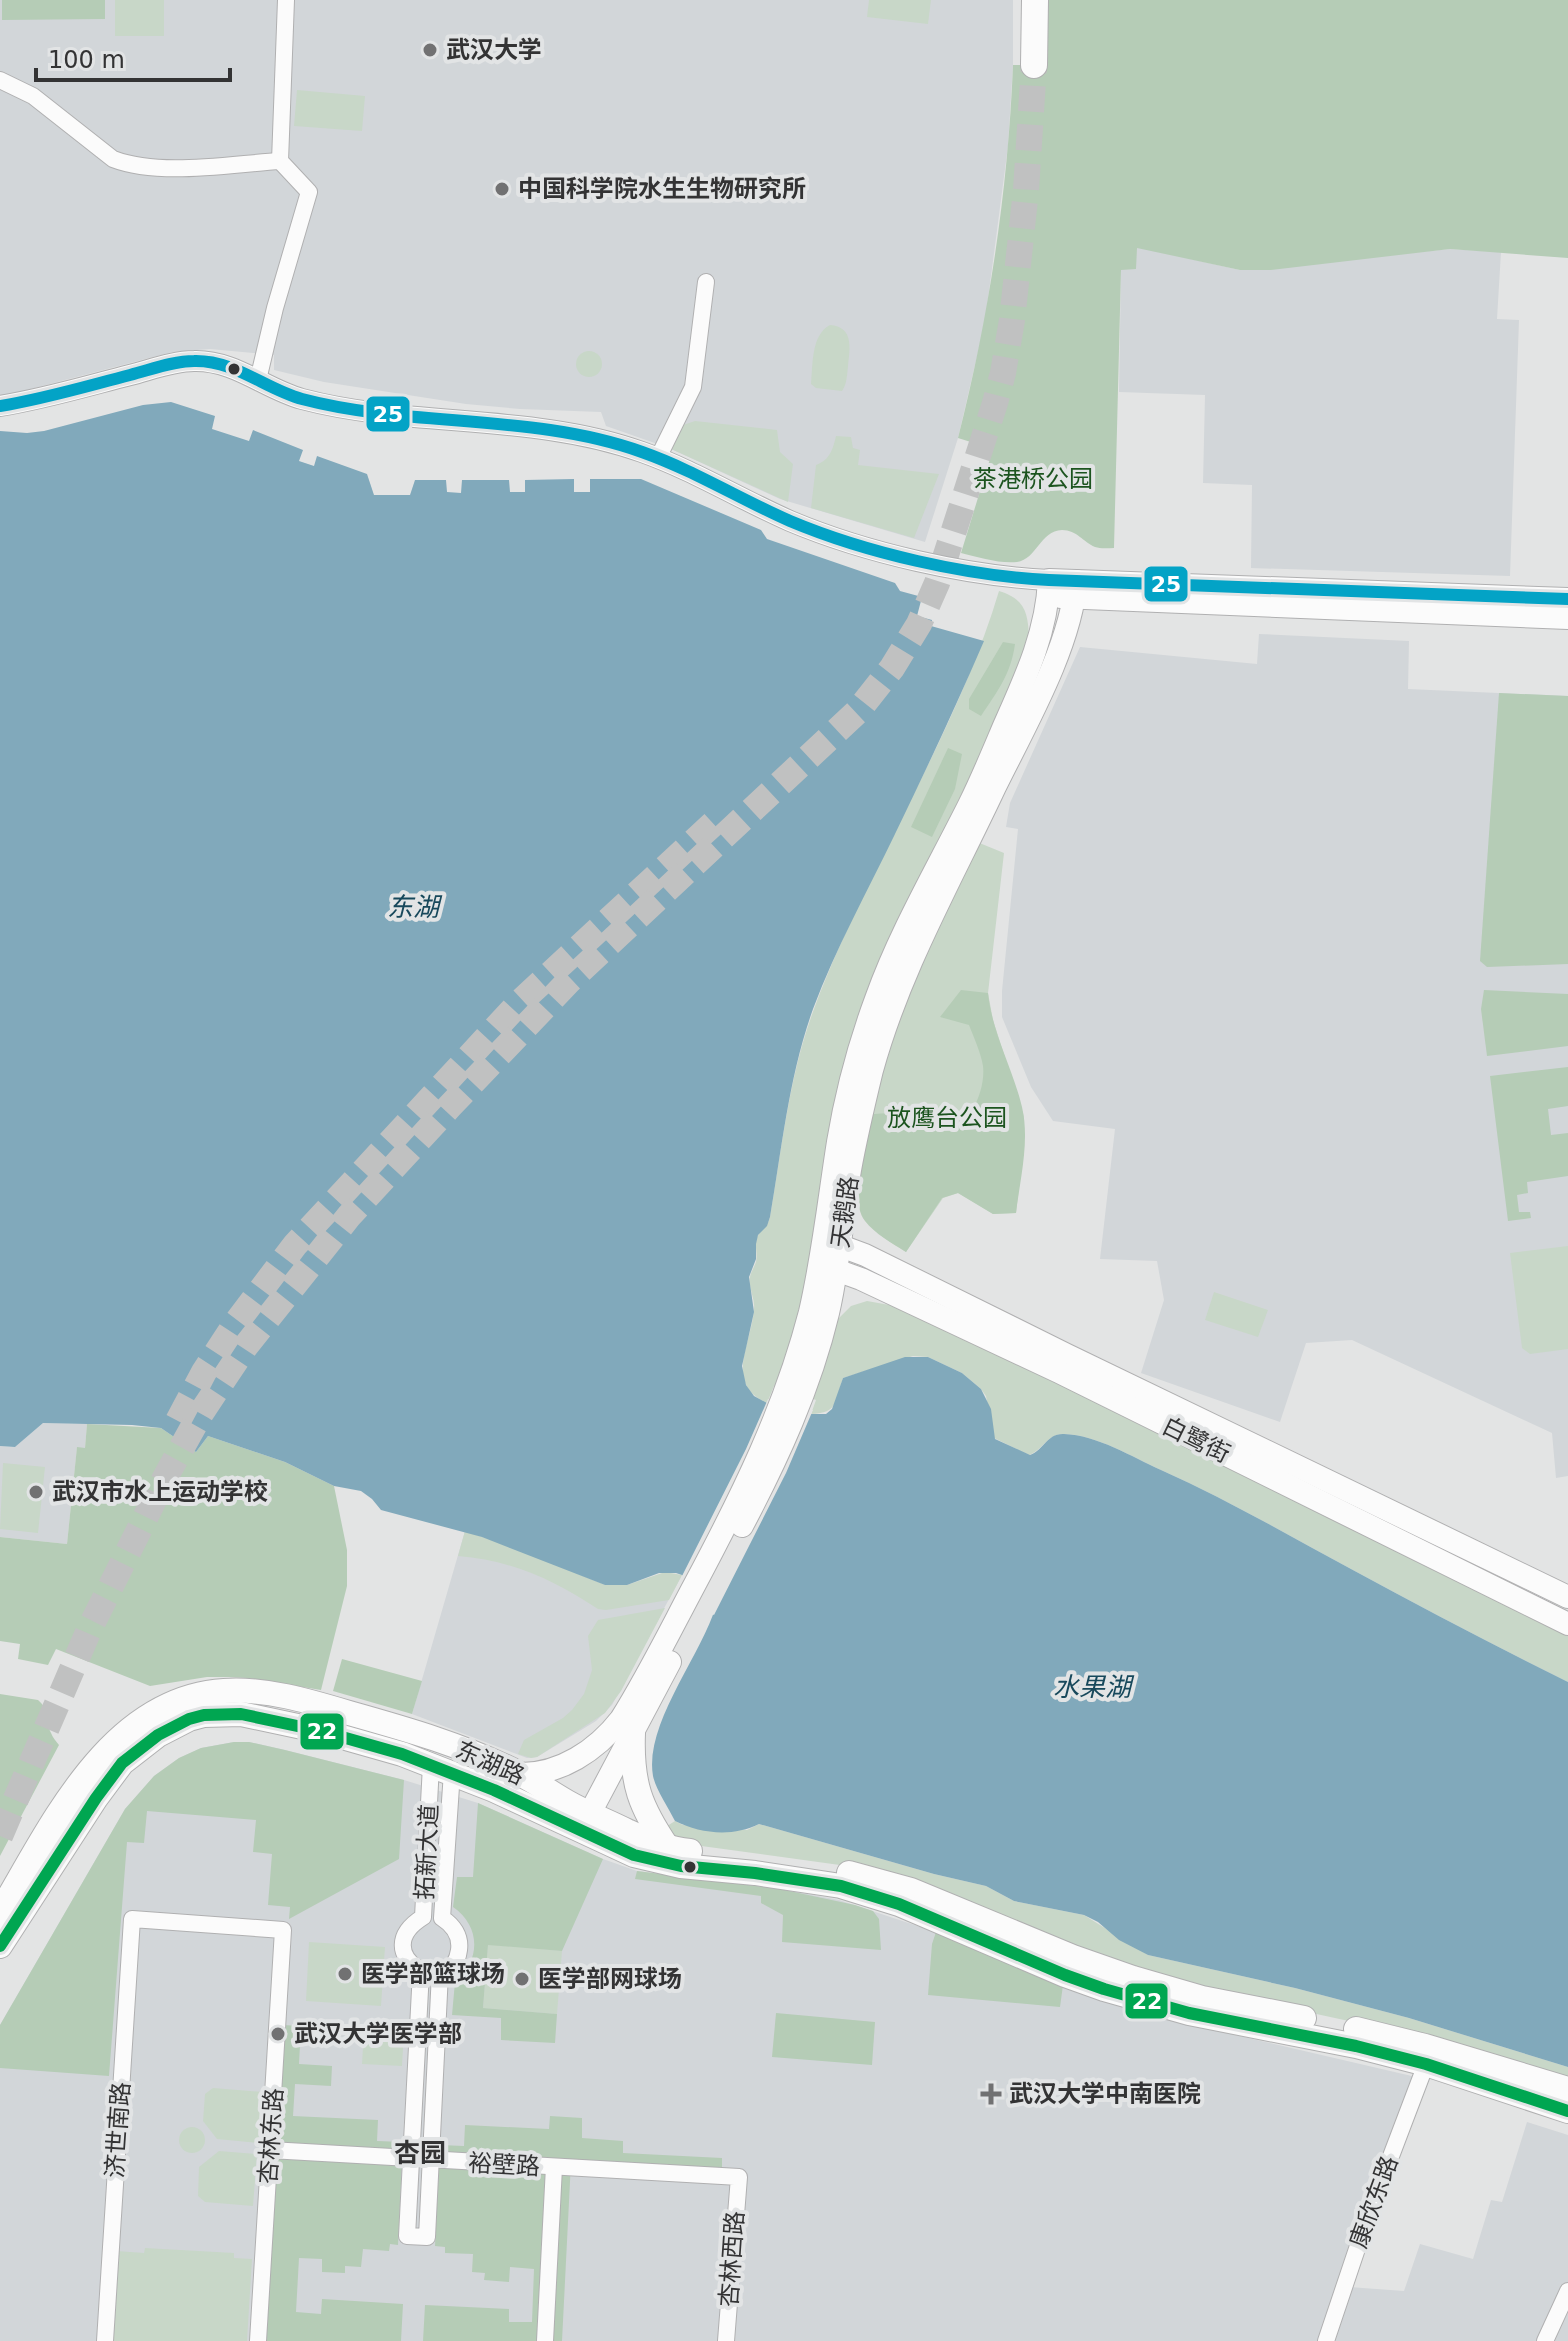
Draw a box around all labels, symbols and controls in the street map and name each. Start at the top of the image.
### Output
scale bar [36,32,230,82]
place label: 武汉大学 [446,36,542,64]
marker: 武汉大学 [421,41,439,59]
text: 100 m [48,46,125,74]
place label: 中国科学院水生生物研究所 [518,175,806,203]
marker: 中国科学院水生生物研究所 [493,180,511,198]
unlabelled marker [226,361,242,377]
line badge: 25 [365,395,411,433]
text: 25 [373,402,403,427]
park label: 茶港桥公园 [973,465,1093,493]
line badge: 25 [1143,565,1189,603]
text: 25 [1151,572,1181,597]
water label: 东湖 [387,892,443,922]
park label: 放鹰台公园 [887,1104,1007,1132]
street label: 天鹅路 [826,1174,864,1250]
street label: 白鹭街 [1158,1412,1234,1468]
place label: 武汉市水上运动学校 [52,1478,268,1506]
marker: 武汉市水上运动学校 [27,1483,45,1501]
water label: 水果湖 [1053,1672,1135,1702]
line badge: 22 [299,1712,345,1751]
text: 22 [307,1719,337,1744]
street label: 东湖路 [451,1736,529,1790]
street label: 拓新大道 [411,1803,443,1901]
unlabelled marker [682,1859,698,1875]
place label: 医学部篮球场 [361,1960,505,1988]
marker: 医学部篮球场 [336,1965,354,1983]
place label: 医学部网球场 [538,1965,682,1993]
marker: 医学部网球场 [513,1970,531,1988]
line badge: 22 [1124,1982,1169,2020]
text: 22 [1132,1989,1162,2014]
place label: 武汉大学医学部 [294,2020,462,2048]
marker: 武汉大学医学部 [269,2025,287,2043]
place label: 武汉大学中南医院 [1009,2080,1201,2108]
street label: 济世南路 [101,2081,135,2179]
marker: 武汉大学中南医院 [980,2083,1002,2105]
street label: 杏林东路 [254,2087,288,2185]
district label: 杏园 [394,2138,446,2168]
street label: 裕壁路 [467,2149,541,2181]
street label: 康欣东路 [1344,2152,1404,2252]
street label: 杏林西路 [715,2210,749,2308]

